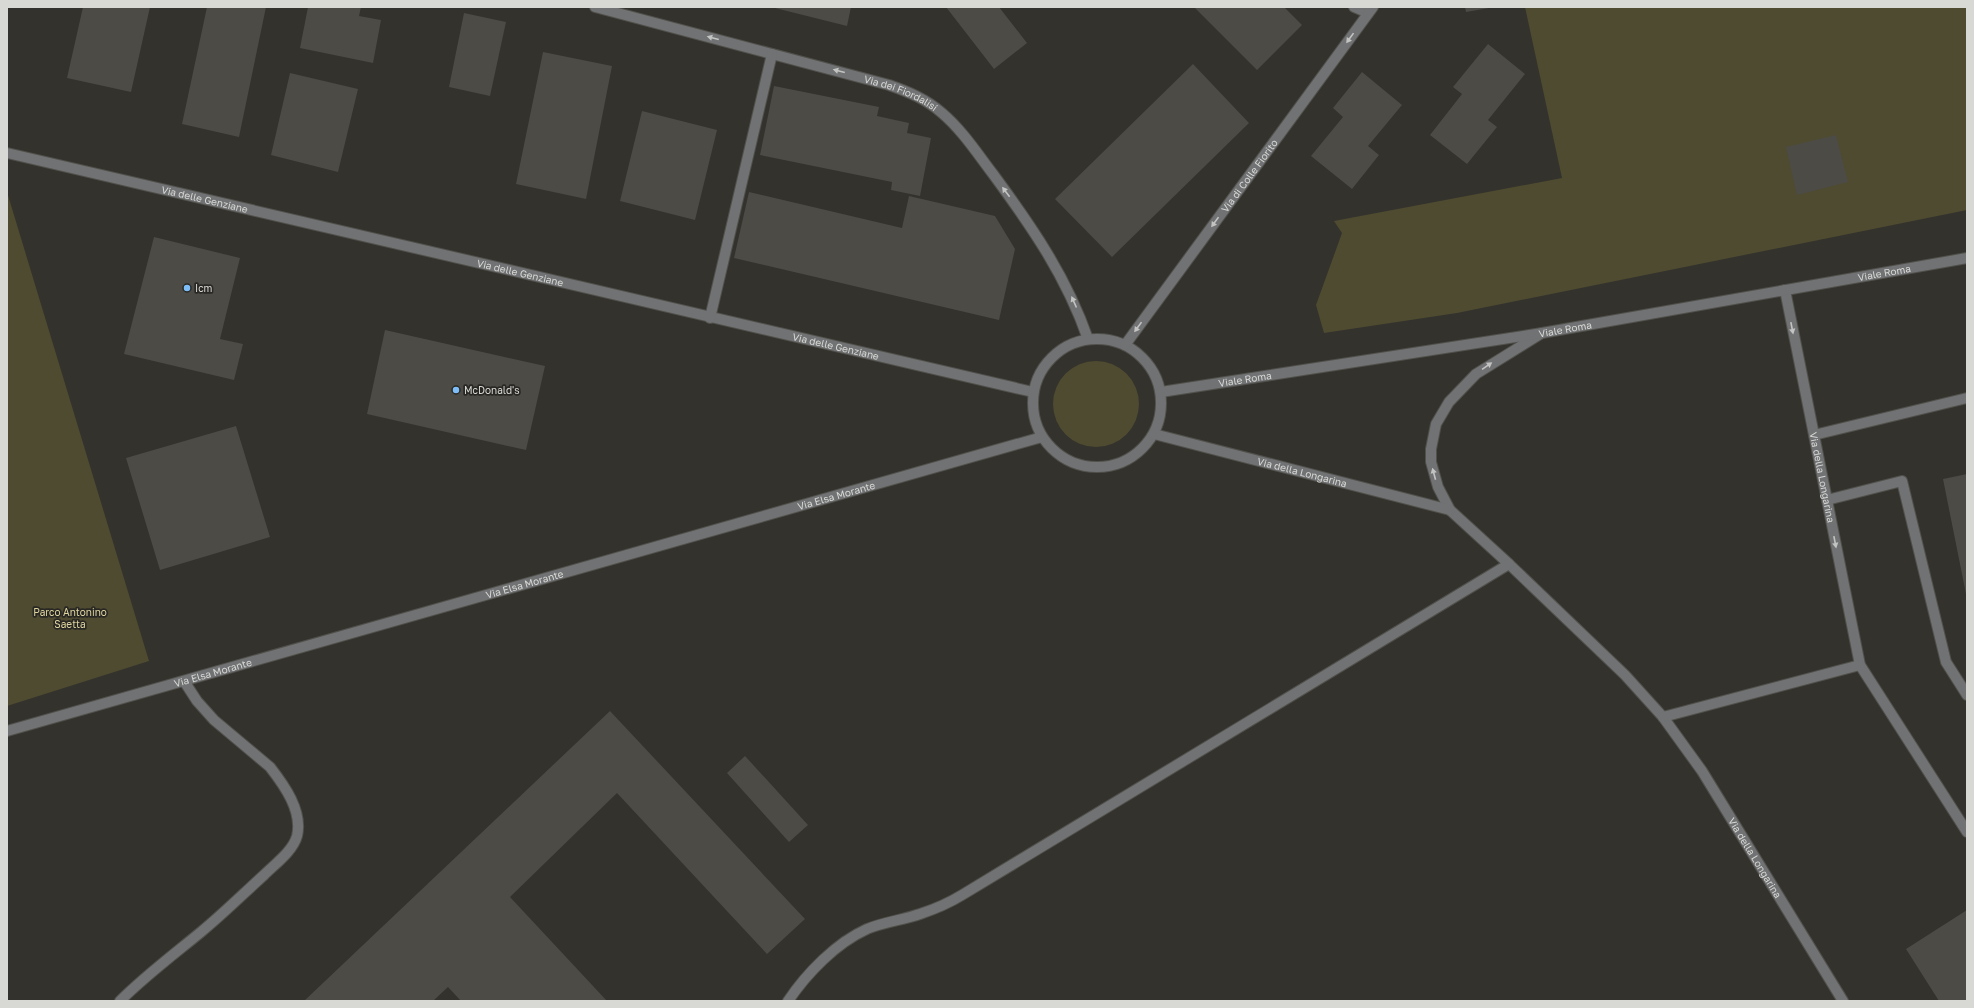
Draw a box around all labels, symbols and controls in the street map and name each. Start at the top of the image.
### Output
one-way arrow [1346,33,1354,44]
one-way arrow [707,35,719,41]
one-way arrow [833,68,845,74]
street label: Via dei Fiordalisi [863,73,940,113]
street label: Via di Colle Fiorito [1218,137,1280,215]
street label: Via delle Genziane [160,183,249,215]
one-way arrow [1002,186,1010,197]
one-way arrow [1211,217,1219,228]
street label: Via delle Genziane [476,257,565,288]
street label: Viale Roma [1857,262,1912,283]
place label: Icm [195,282,213,294]
marker: Icm [182,283,192,293]
one-way arrow [1071,297,1077,308]
street label: Viale Roma [1538,318,1593,339]
one-way arrow [1134,322,1142,332]
one-way arrow [1790,322,1796,334]
street label: Via delle Genziane [791,330,880,362]
one-way arrow [1482,362,1493,370]
street label: Viale Roma [1218,369,1272,389]
place label: McDonald's [464,384,520,396]
marker: McDonald's [451,385,461,395]
street label: Via della Longarina [1808,431,1837,524]
street label: Via della Longarina [1256,455,1348,489]
one-way arrow [1431,468,1437,480]
street label: Via Elsa Morante [796,479,877,512]
one-way arrow [1833,536,1839,548]
street label: Via Elsa Morante [484,567,565,601]
park label: Parco Antonino Saetta [33,606,107,630]
street label: Via Elsa Morante [173,656,253,689]
street label: Via della Longarina [1726,815,1784,900]

